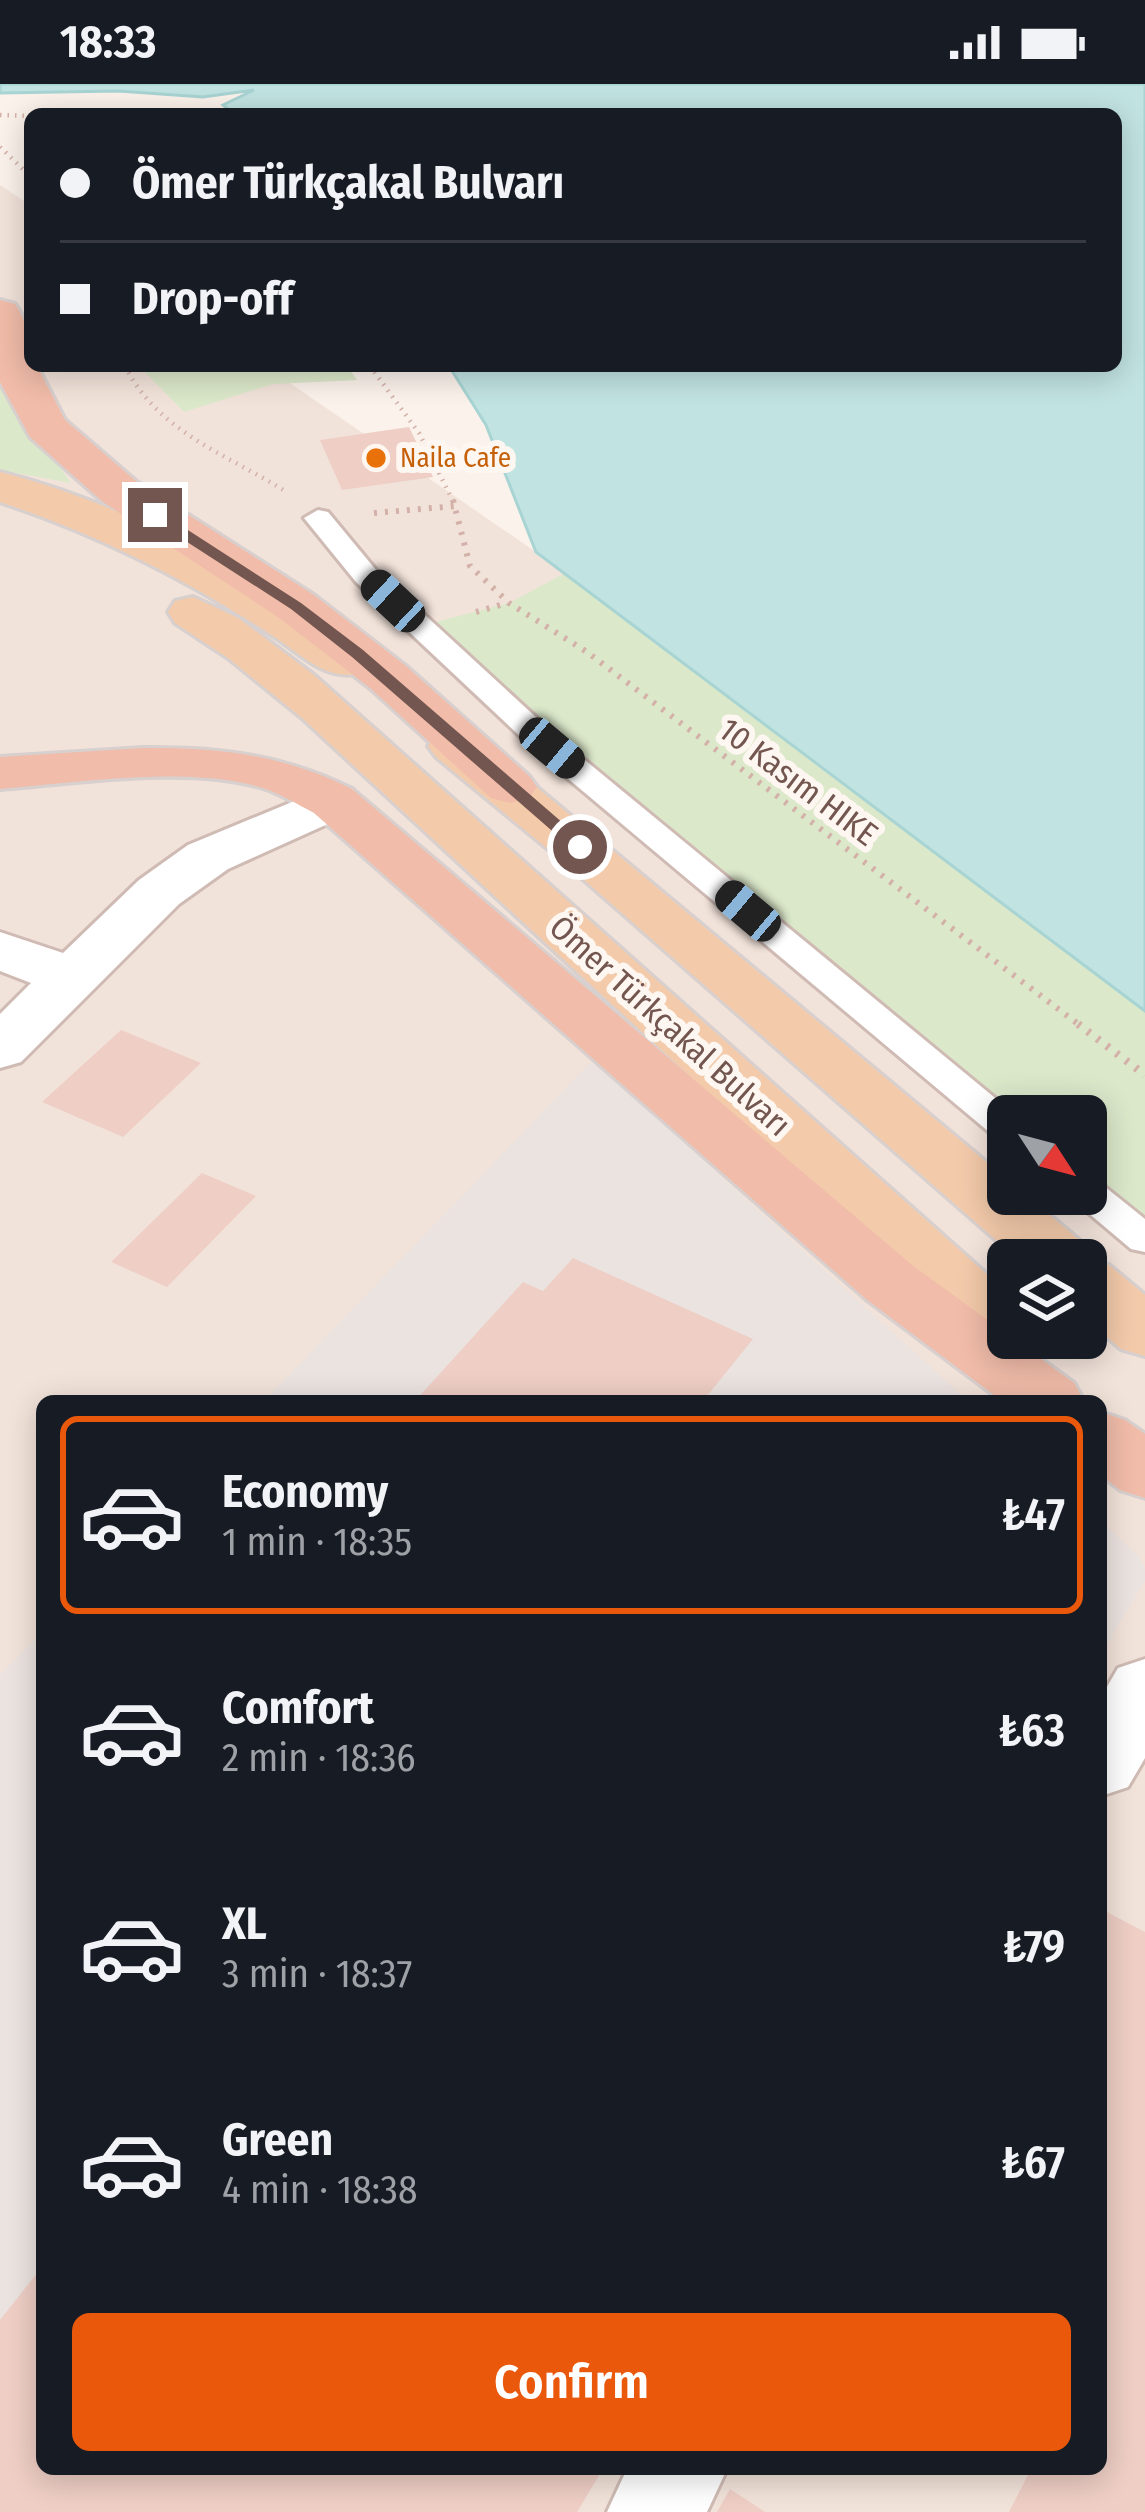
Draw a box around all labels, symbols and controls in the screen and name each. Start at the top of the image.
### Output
text: 18:33 [60,15,156,69]
text: Ömer Türkçakal Bulvarı [132,156,564,210]
text: Drop-off [132,272,293,326]
place label: Naila Cafe [400,442,511,474]
marker: Naila Cafe [363,445,389,471]
route end [128,488,182,542]
car [354,563,432,639]
street label: 10 Kasım HIKE [711,709,885,855]
car [513,711,591,785]
route start [553,820,607,874]
car [709,874,787,948]
street label: Ömer Türkçakal Bulvarı [541,907,799,1145]
north arrow [987,1095,1107,1215]
map controls [987,1095,1107,1359]
button: layers [987,1239,1107,1359]
icon: car [78,1461,186,1569]
text: Economy [222,1465,388,1519]
text: ₺47 [1001,1488,1065,1542]
text: 1 min · 18:35 [222,1519,412,1565]
icon: car [78,1677,186,1785]
text: Comfort [222,1681,374,1735]
text: ₺63 [998,1704,1065,1758]
text: 2 min · 18:36 [222,1735,416,1781]
icon: car [78,1893,186,2001]
text: XL [222,1897,267,1951]
text: ₺79 [1003,1920,1065,1974]
text: 3 min · 18:37 [222,1951,412,1997]
icon: car [78,2109,186,2217]
text: Green [222,2113,333,2167]
text: ₺67 [1001,2136,1065,2190]
text: 4 min · 18:38 [222,2167,417,2213]
button: Confirm [72,2313,1071,2451]

